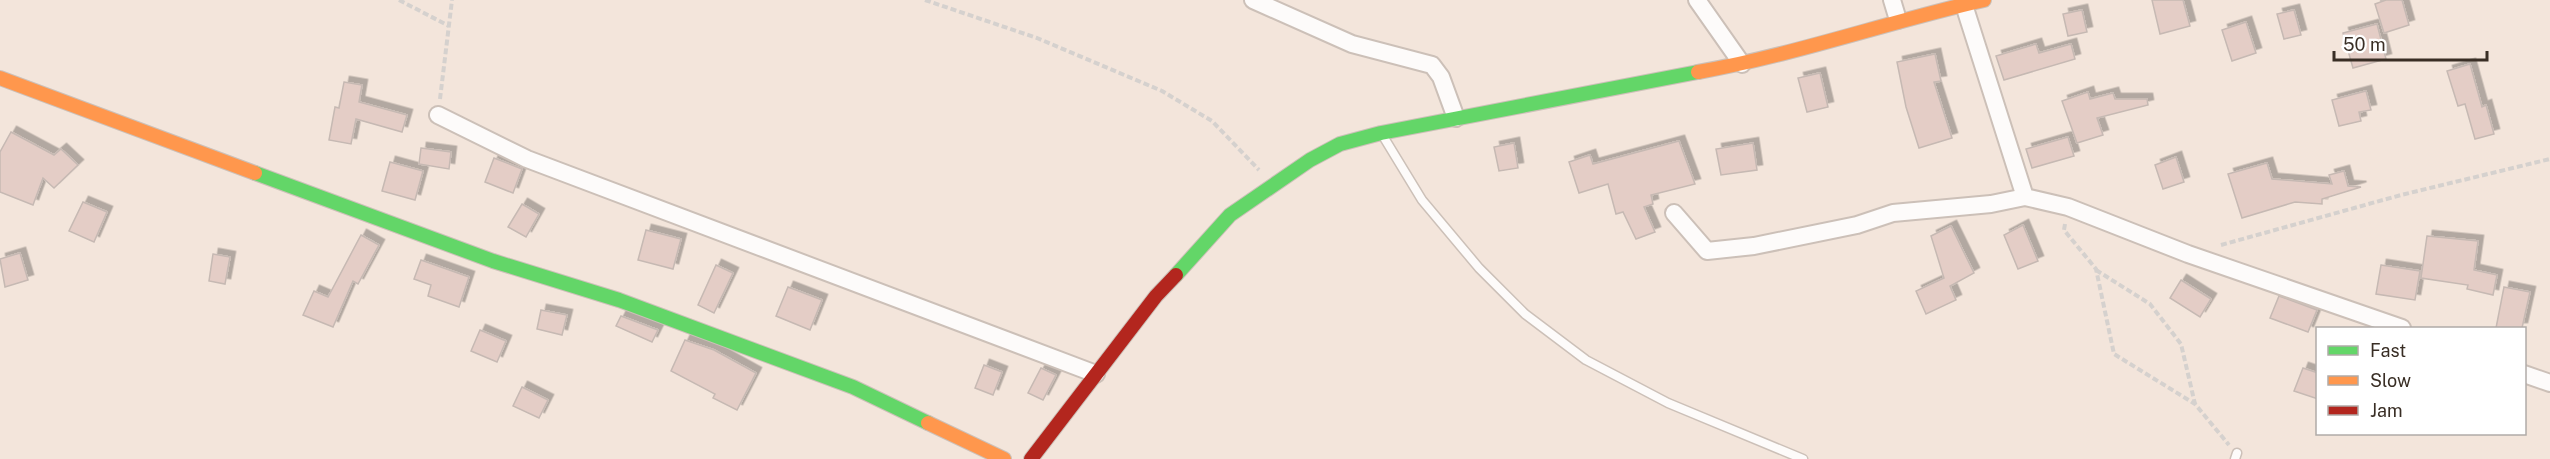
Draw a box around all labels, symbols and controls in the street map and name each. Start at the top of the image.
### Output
scale bar [2334,24,2487,62]
text: 50 m [2343,34,2386,55]
legend [2316,327,2526,435]
text: Fast [2370,340,2406,361]
text: Slow [2370,370,2411,391]
text: Jam [2370,400,2403,421]

